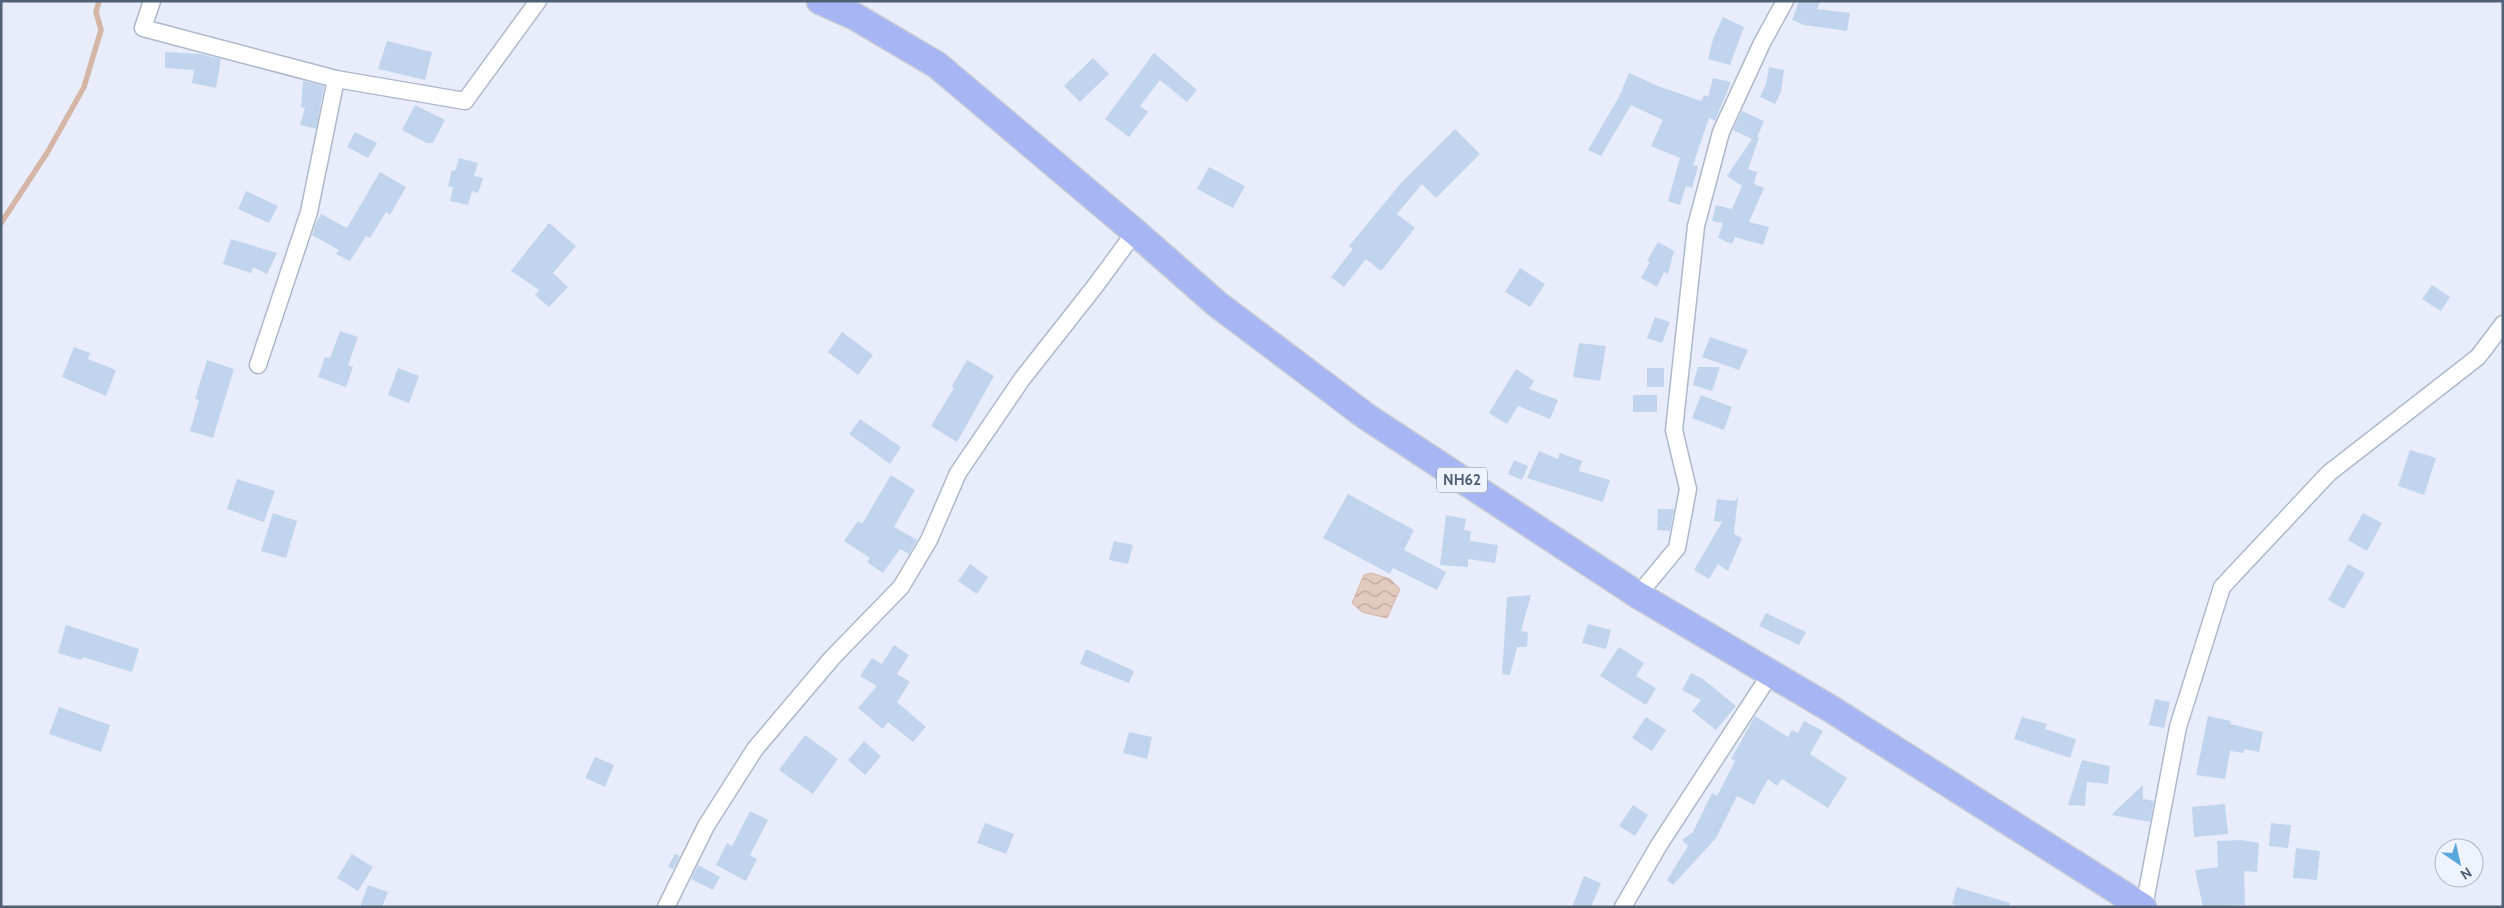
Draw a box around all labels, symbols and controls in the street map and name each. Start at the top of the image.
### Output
road number: NH62 [1437,468,1487,492]
north arrow [2434,838,2484,888]
text: N [2457,864,2475,884]

